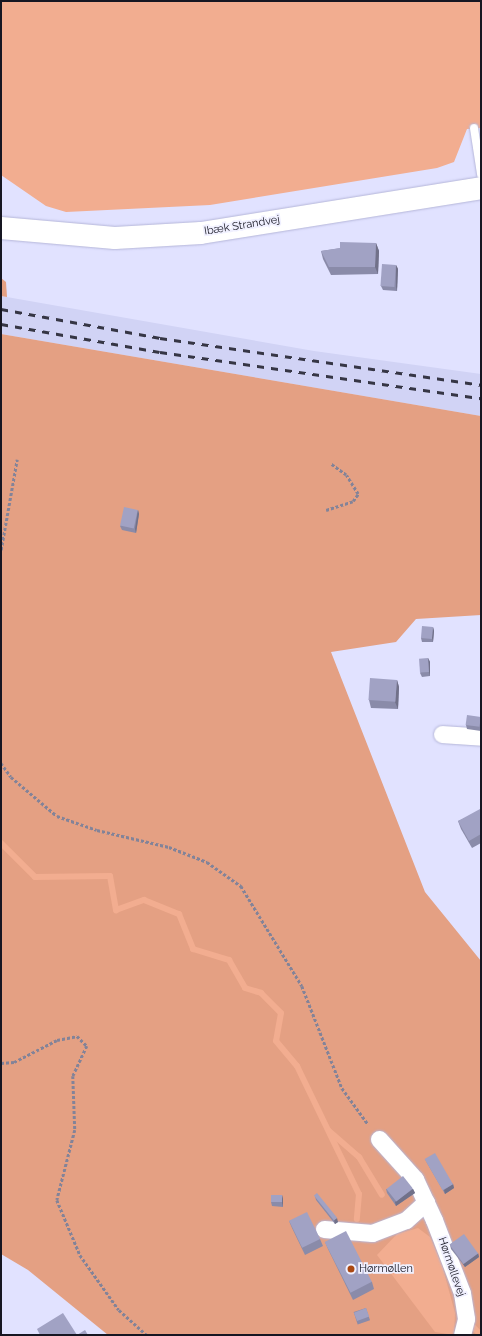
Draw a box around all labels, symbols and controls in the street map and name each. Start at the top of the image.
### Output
street label: Ibæk Strandvej [203,214,281,238]
street label: Hørmøllevej [435,1236,467,1298]
place label: Hørmøllen [359,1262,413,1276]
marker: Hørmøllen [346,1264,356,1274]

